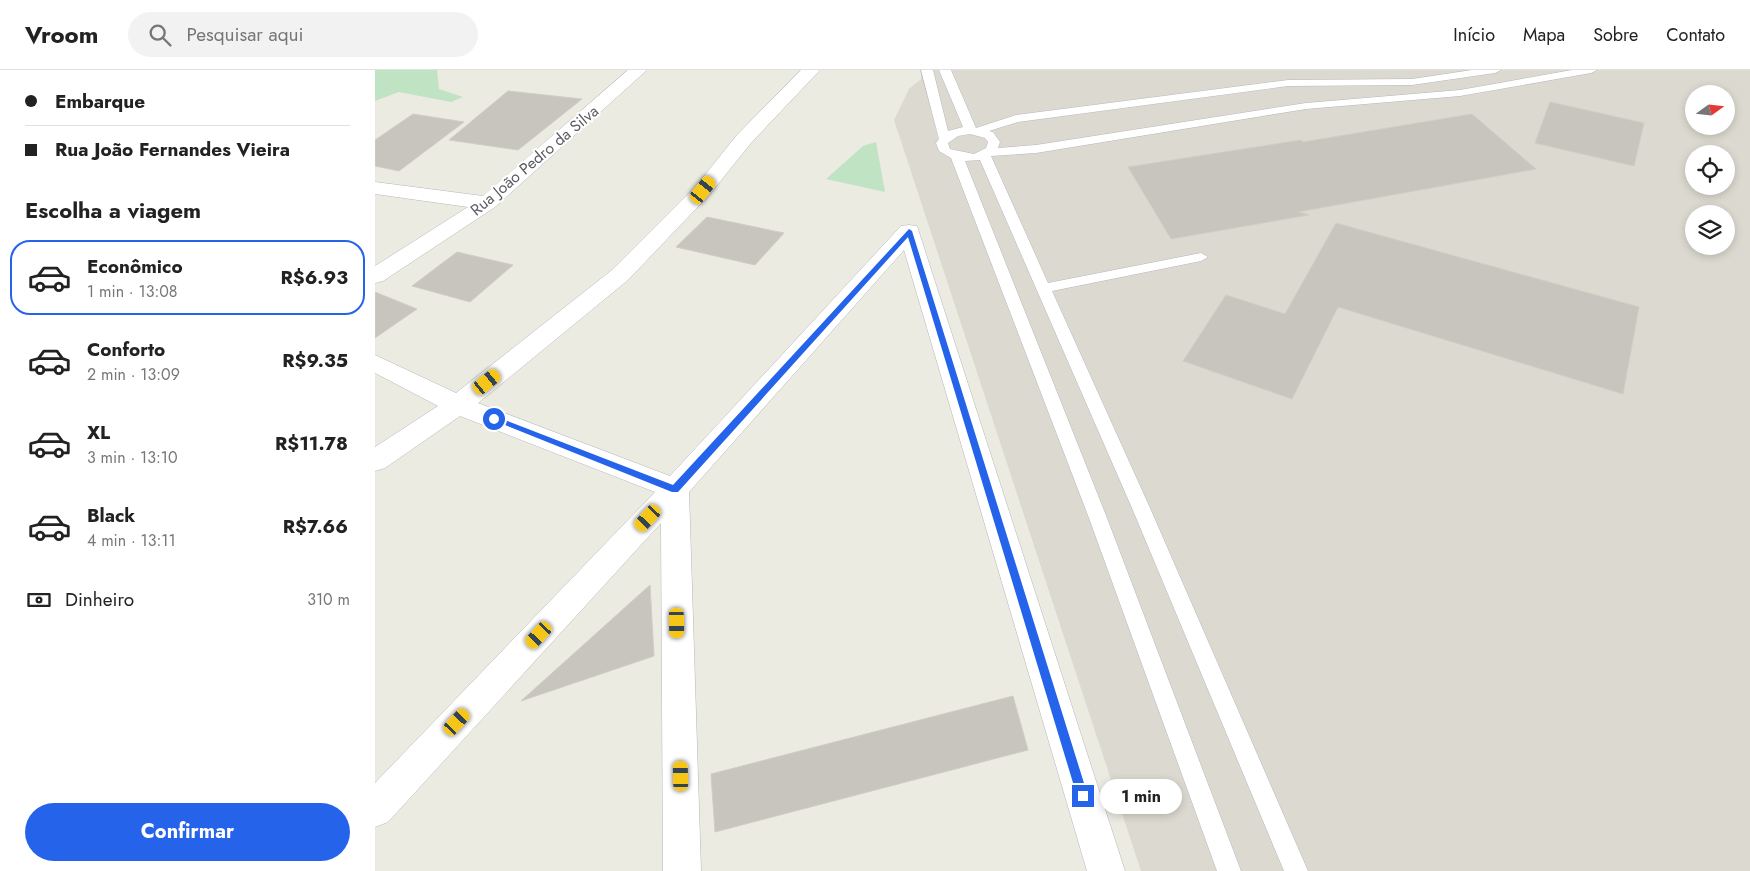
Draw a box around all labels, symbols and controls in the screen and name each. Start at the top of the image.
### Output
search box [128,12,478,57]
text: Vroom [25,17,98,52]
icon: search [146,21,174,49]
text: Pesquisar aqui [186,21,303,48]
text: Início [1453,22,1495,48]
text: Mapa [1523,22,1565,48]
text: Sobre [1593,22,1638,48]
text: Contato [1666,22,1725,48]
north arrow [1685,85,1735,135]
map controls [1685,85,1735,255]
text: Embarque [55,88,145,115]
street label: Rua João Pedro da Silva [465,100,603,221]
text: Rua João Fernandes Vieira [55,136,290,163]
button: locate [1685,145,1735,195]
car [687,174,718,206]
text: Escolha a viagem [25,194,201,226]
button: layers [1685,205,1735,255]
text: Econômico [87,253,183,280]
icon: car [27,255,72,300]
text: R$6.93 [281,264,348,291]
text: 1 min · 13:08 [87,280,178,303]
text: Conforto [87,336,165,363]
icon: car [27,338,72,383]
text: R$9.35 [282,347,348,374]
text: 2 min · 13:09 [87,363,180,386]
car [470,367,503,397]
route start [483,408,505,430]
text: XL [87,419,110,446]
icon: car [27,421,72,466]
text: R$11.78 [275,430,348,457]
text: 3 min · 13:10 [87,446,178,469]
text: Black [87,502,135,529]
car [632,502,663,534]
icon: car [27,504,72,549]
text: R$7.66 [283,513,348,540]
text: 4 min · 13:11 [87,529,176,552]
icon: cash [25,586,53,614]
text: Dinheiro [65,586,134,613]
text: 310 m [307,588,350,611]
car [669,608,684,638]
car [523,619,554,651]
car [441,706,472,738]
car [673,761,688,791]
callout: 1 min [1101,778,1183,814]
route end [1072,785,1094,807]
text: 1 min [1121,785,1161,808]
button: Confirmar [25,803,350,861]

